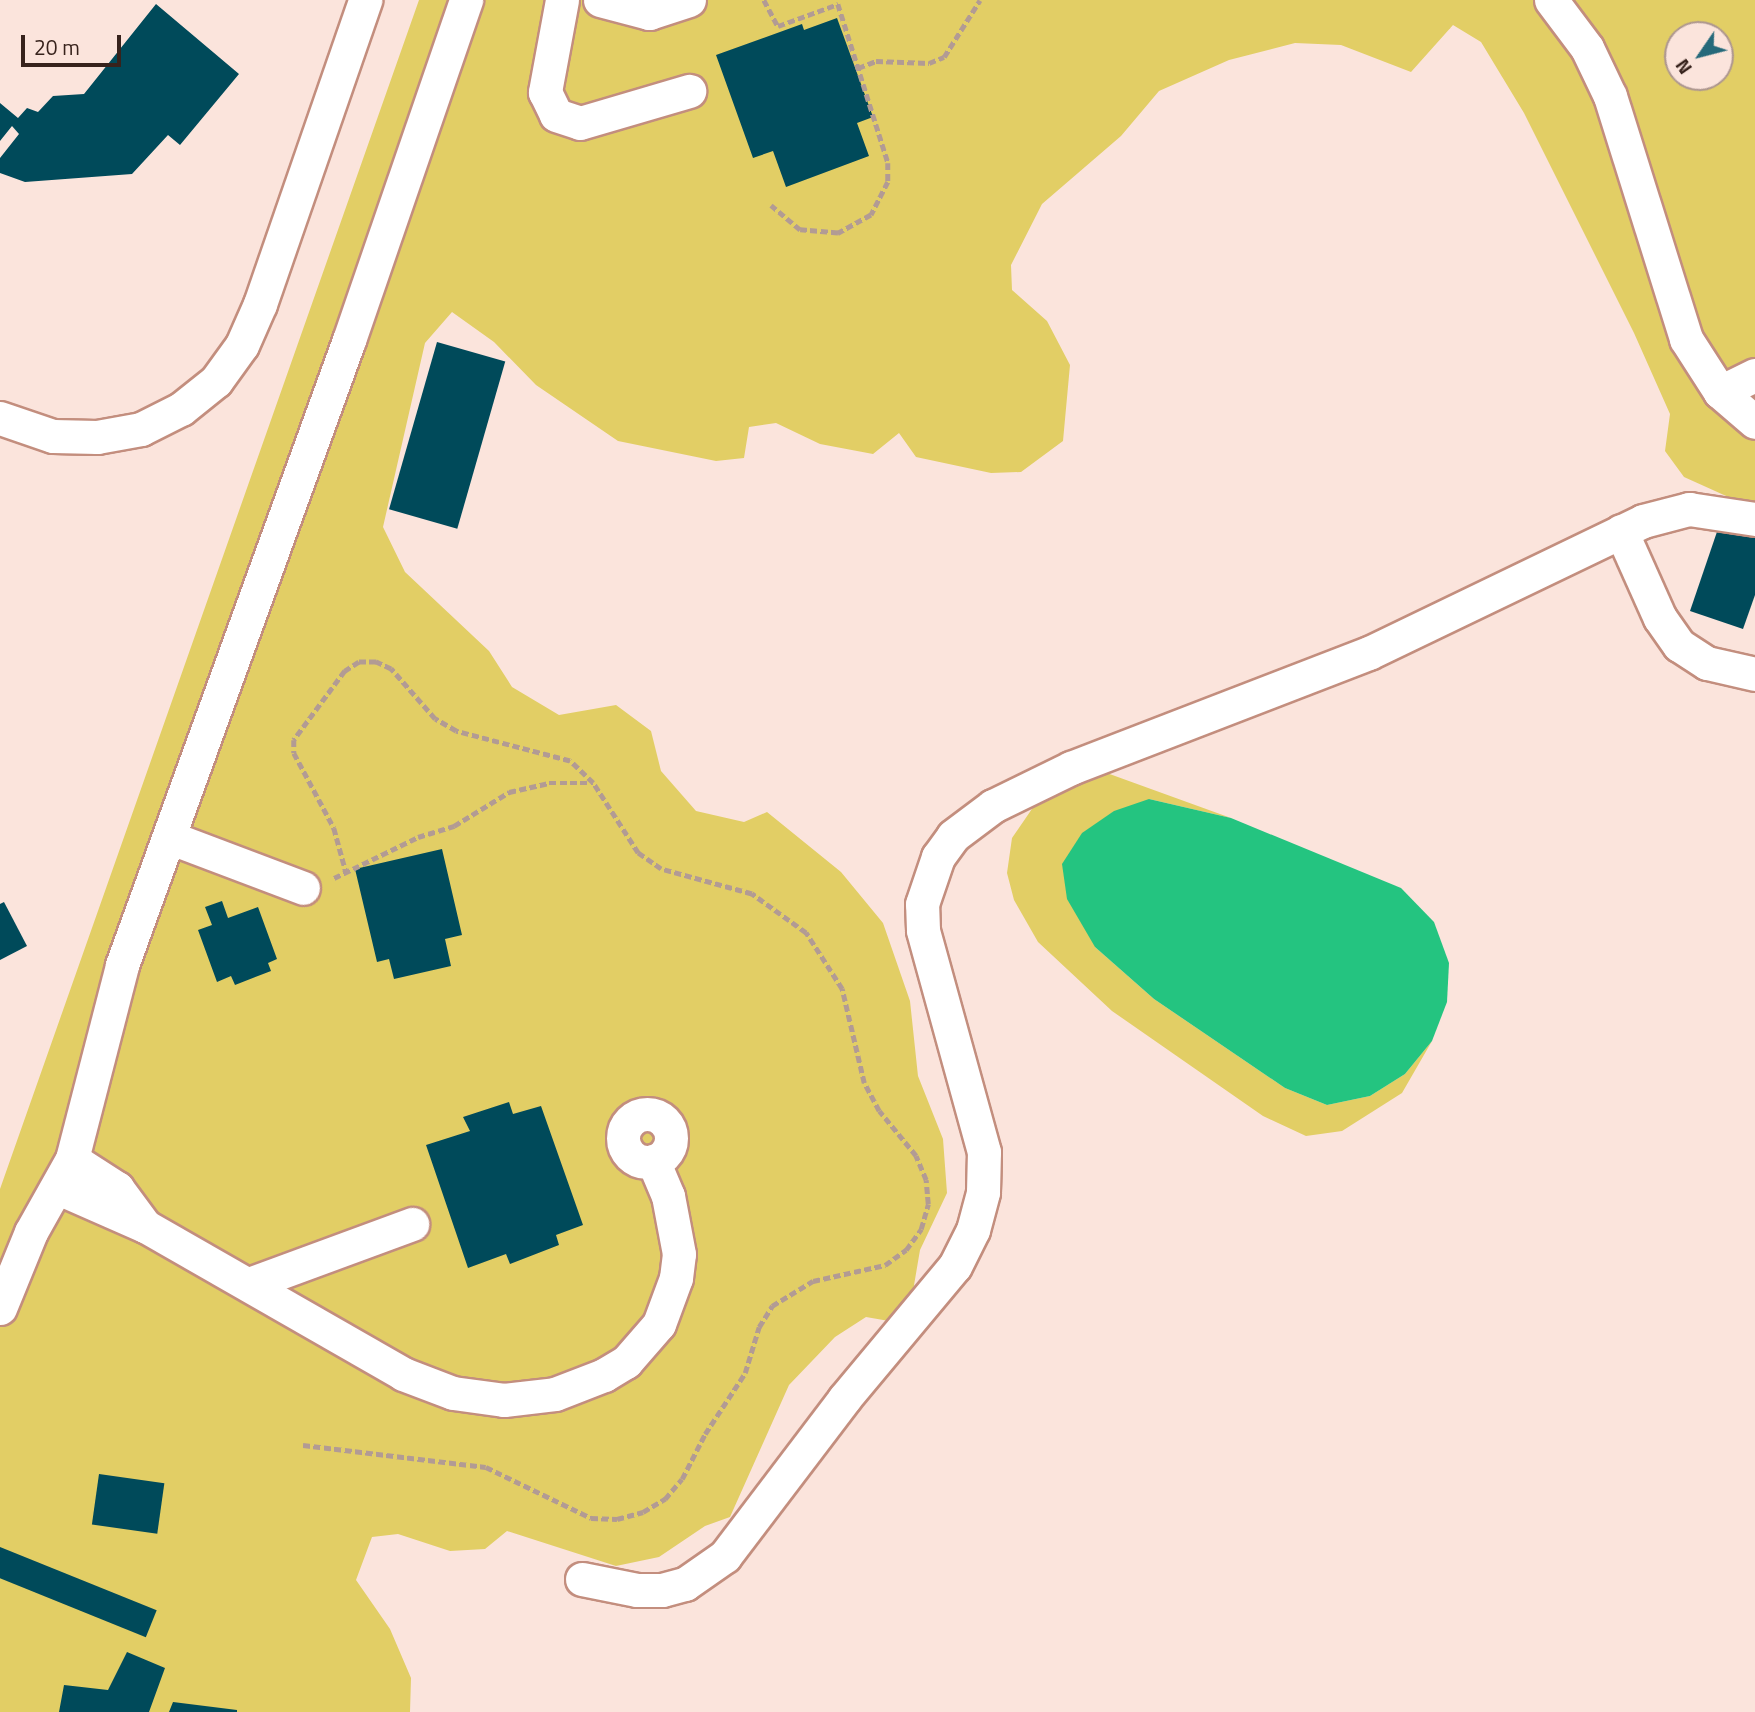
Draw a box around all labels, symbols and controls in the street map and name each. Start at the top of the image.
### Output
scale bar [24,21,124,65]
north arrow [1664,21,1734,91]
text: 20 m [34,31,80,63]
text: N [1667,53,1699,81]

